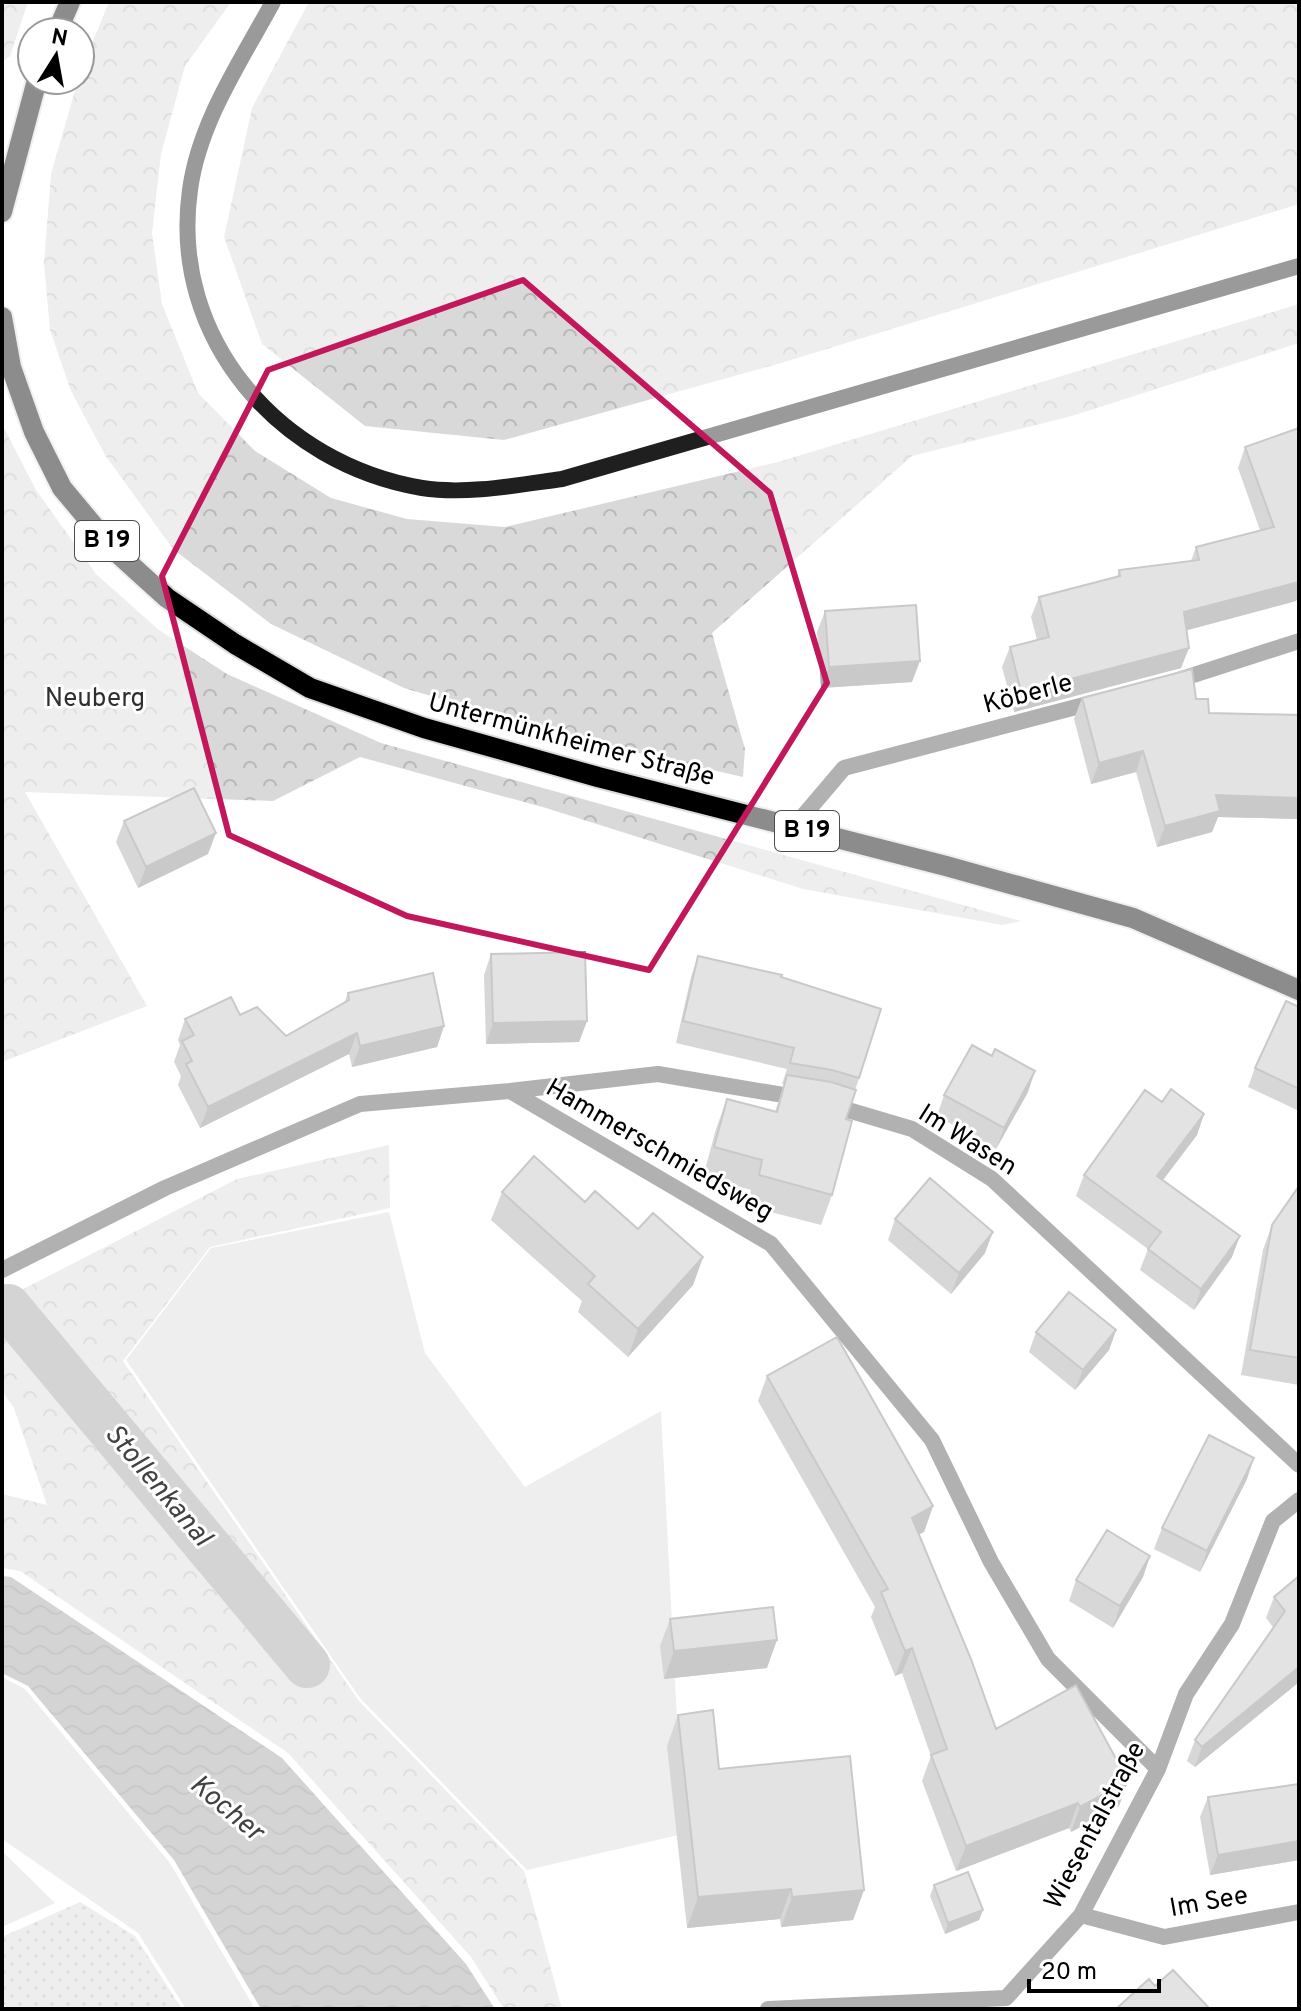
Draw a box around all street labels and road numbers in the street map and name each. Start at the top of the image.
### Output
road number: B 19 [75,521,139,561]
street label: Köberle [980,667,1076,723]
street label: Untermünkheimer Straße [424,687,718,795]
road number: B 19 [775,811,839,851]
street label: Hammerschmiedsweg [539,1072,779,1230]
street label: Im Wasen [911,1098,1023,1184]
street label: Wiesentalstraße [1038,1737,1154,1915]
street label: Im See [1167,1880,1251,1926]

